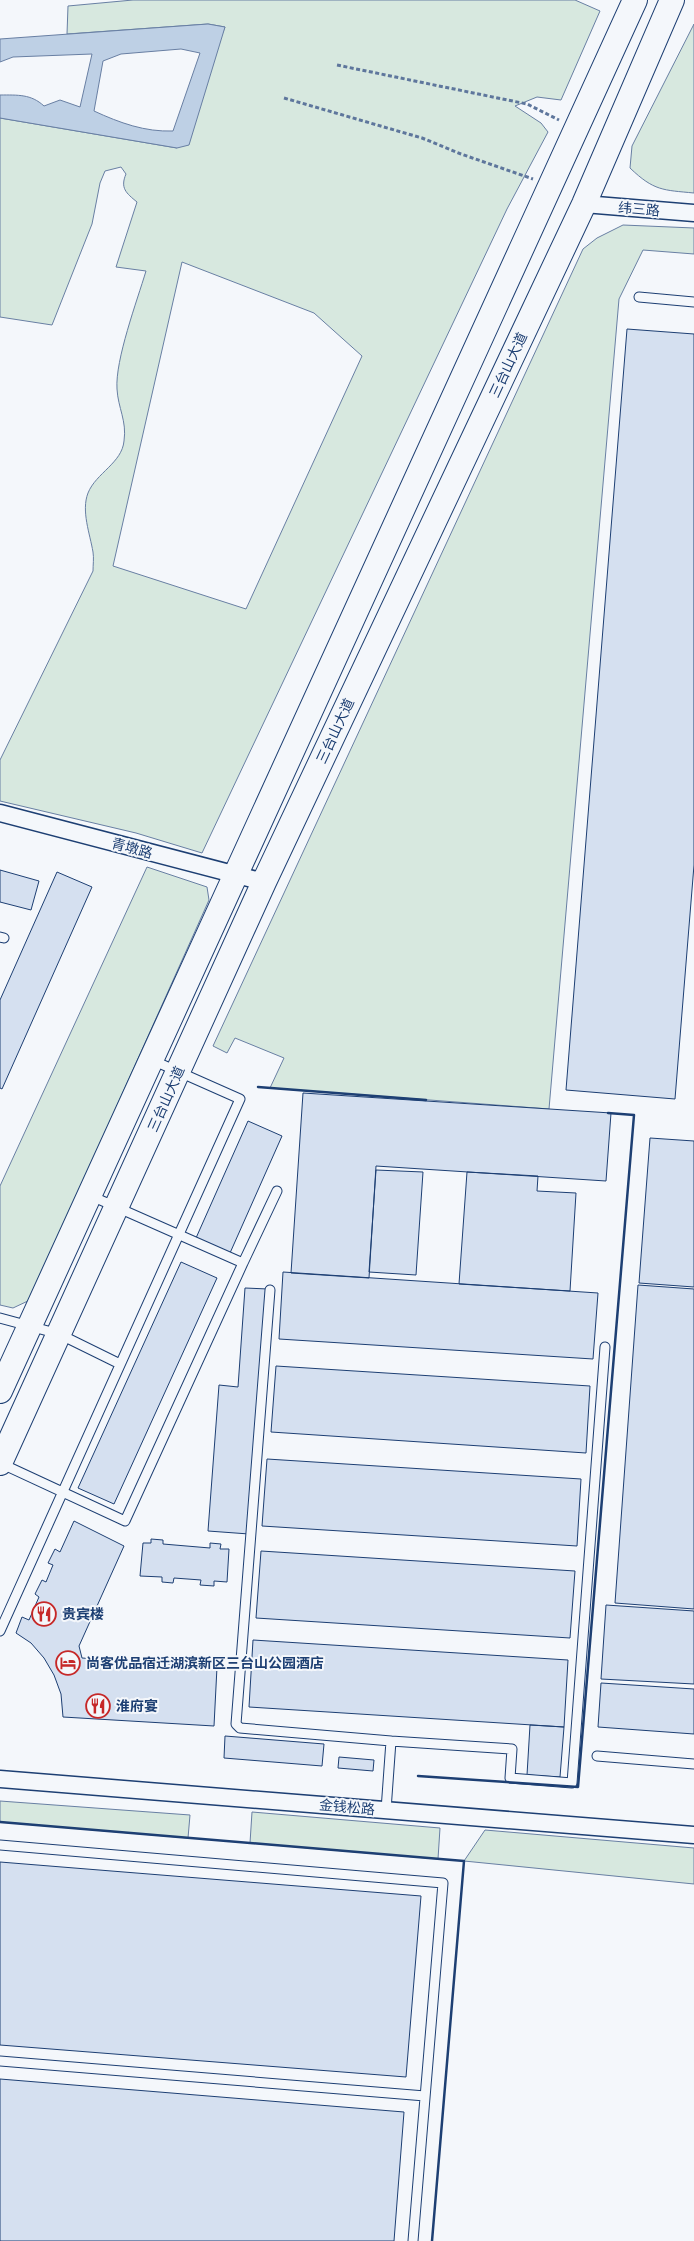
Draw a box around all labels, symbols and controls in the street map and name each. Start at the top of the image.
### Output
street label: 纬三路 [617,199,661,219]
street label: 三台山大道 [486,330,530,400]
street label: 三台山大道 [313,696,357,766]
street label: 青墩路 [110,835,154,861]
street label: 三台山大道 [144,1064,188,1134]
restaurant icon: 贵宾楼 [31,1601,57,1627]
place label: 贵宾楼 [62,1606,104,1622]
hotel icon: 尚客优品宿迁湖滨新区三台山公园酒店 [55,1650,81,1676]
place label: 尚客优品宿迁湖滨新区三台山公园酒店 [86,1655,324,1671]
restaurant icon: 淮府宴 [85,1693,111,1719]
place label: 淮府宴 [116,1698,158,1714]
street label: 金钱松路 [318,1797,376,1817]

